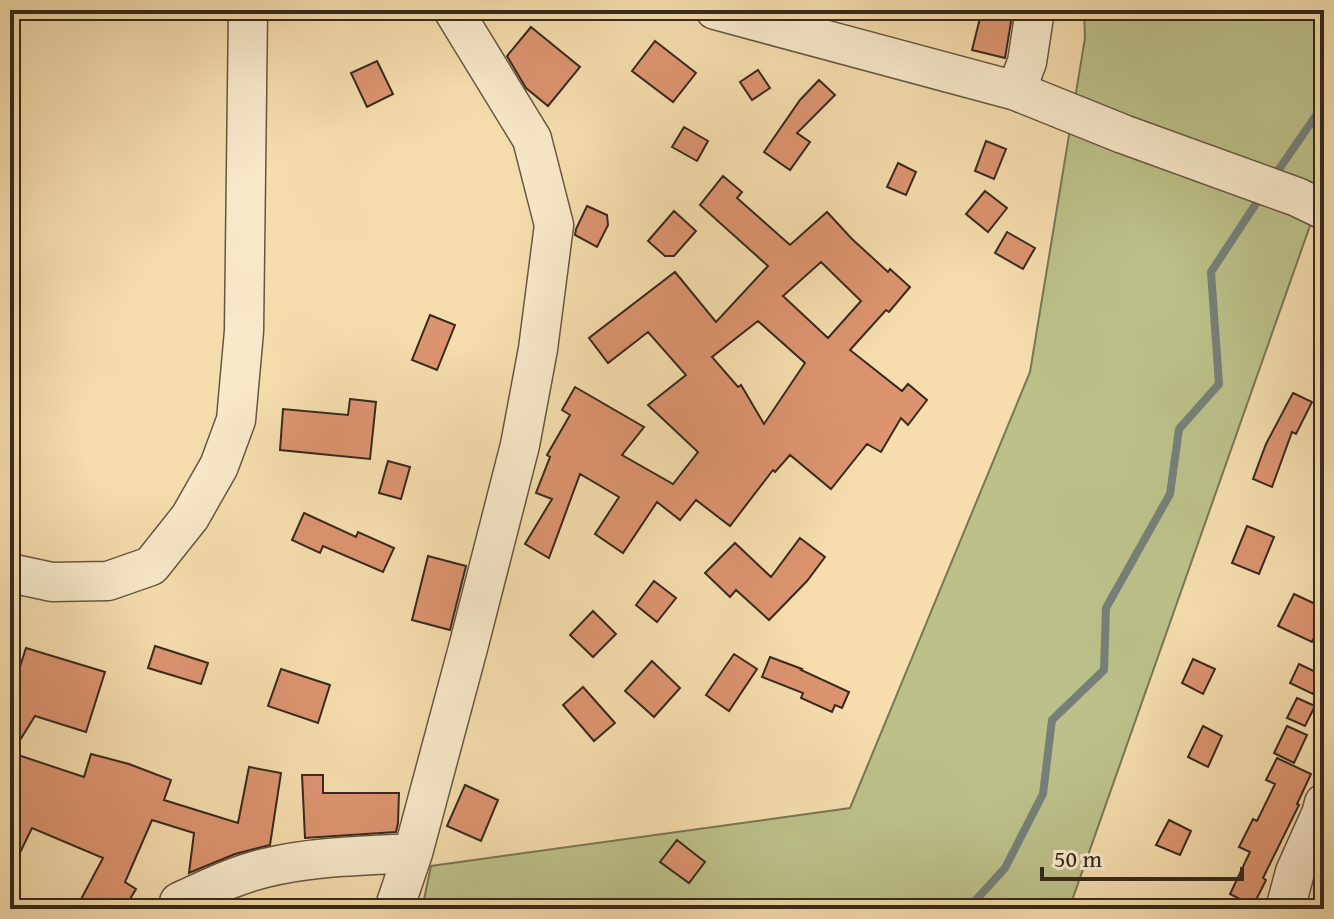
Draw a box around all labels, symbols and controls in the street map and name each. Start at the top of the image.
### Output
scale bar [1042,831,1242,881]
text: 50 m [1054,841,1102,876]

